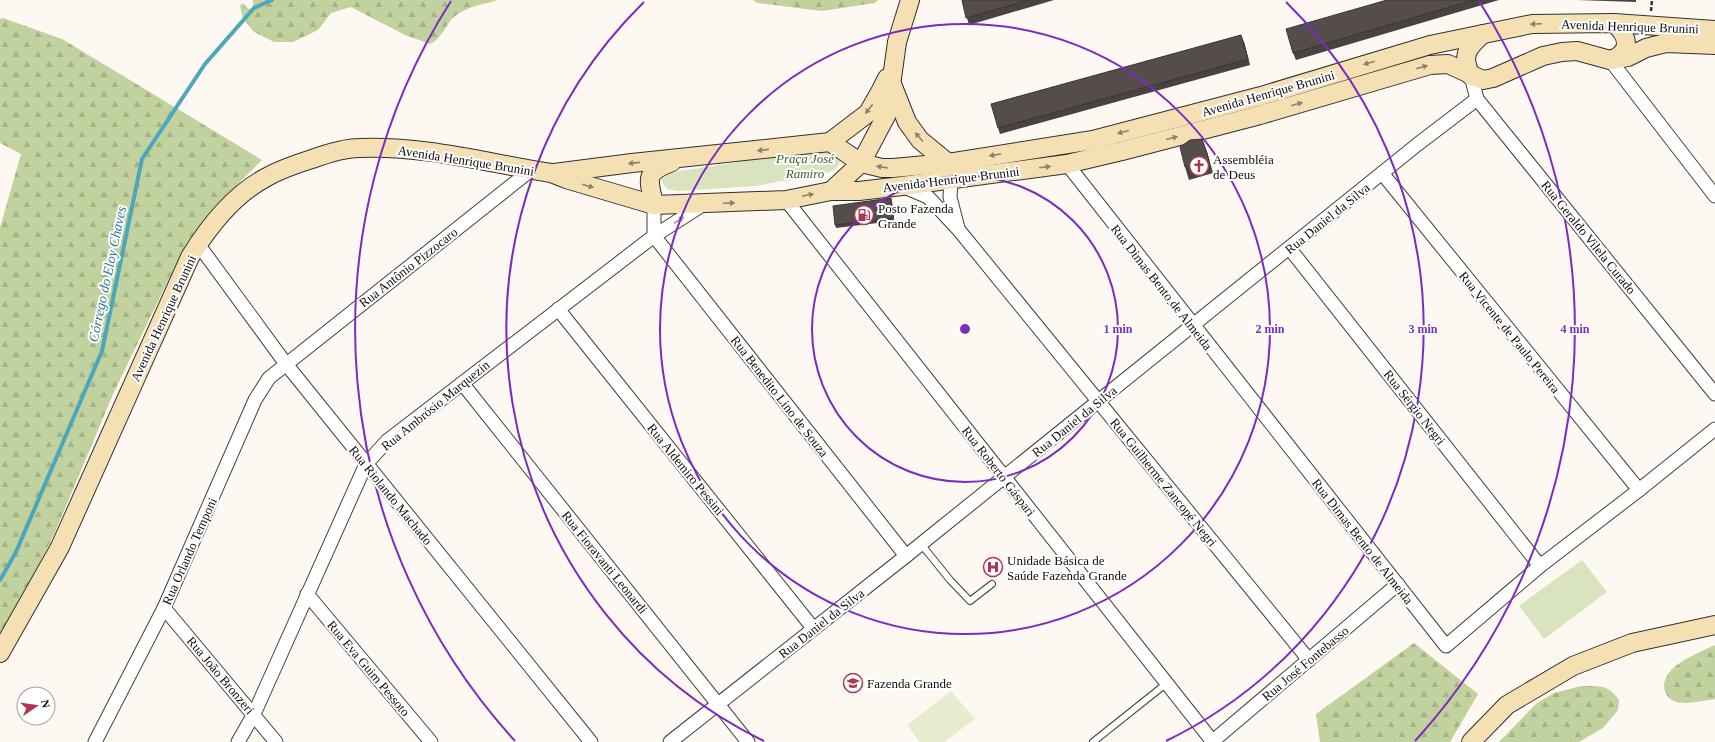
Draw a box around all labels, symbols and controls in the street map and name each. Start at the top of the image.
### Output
street label: Avenida Henrique Brunini [1561,17,1699,36]
one-way arrow [1530,20,1542,27]
one-way arrow [1363,60,1375,66]
one-way arrow [1416,64,1428,70]
street label: Avenida Henrique Brunini [1200,67,1337,120]
one-way arrow [1291,101,1303,107]
one-way arrow [865,104,873,115]
one-way arrow [1116,129,1128,135]
one-way arrow [914,132,923,143]
one-way arrow [1165,135,1178,141]
street label: Avenida Henrique Brunini [397,142,535,179]
one-way arrow [757,146,769,153]
park label: Praça José Ramiro [775,151,835,181]
one-way arrow [989,152,1001,158]
place label: Assembléia de Deus [1213,152,1274,182]
church icon: Assembléia de Deus [1188,155,1210,177]
one-way arrow [628,159,640,166]
one-way arrow [876,164,888,170]
street label: Avenida Henrique Brunini [882,164,1021,195]
one-way arrow [1039,164,1051,170]
street label: Rua Geraldo Vilela Curado [1538,178,1639,297]
street label: Rua Daniel da Silva [1282,180,1373,257]
one-way arrow [582,183,594,189]
one-way arrow [802,192,815,198]
one-way arrow [723,199,735,206]
place label: Posto Fazenda Grande [878,201,954,231]
water label: Córrego do Eloy Chaves [86,204,129,343]
fuel station icon: Posto Fazenda Grande [853,204,875,226]
one-way arrow [674,216,684,224]
street label: Rua Dimas Bento de Almeida [1108,222,1215,353]
street label: Rua Antônio Pizzocaro [356,224,460,310]
street label: Avenida Henrique Brunini [128,252,200,384]
street label: Rua Vicente de Paulo Pereira [1456,269,1563,396]
centre of rings [958,322,972,336]
text: 1 min [1103,322,1133,336]
text: 2 min [1255,322,1285,336]
text: 3 min [1408,322,1438,336]
text: 4 min [1560,322,1590,336]
street label: Rua Benedito Lino de Souza [728,333,832,460]
street label: Rua Ambrósio Marquezin [378,357,493,454]
street label: Rua Sérgio Negri [1381,367,1449,448]
street label: Rua Daniel da Silva [1029,383,1120,460]
street label: Rua Guilherme Zancopé Negri [1107,415,1220,550]
street label: Rua Aldemiro Pessini [644,421,727,518]
street label: Rua Roberto Gáspari [959,423,1039,519]
street label: Rua Riolando Machado [346,443,435,548]
street label: Rua Dimas Bento de Almeida [1309,476,1416,607]
street label: Rua Orlando Temponi [159,495,220,607]
street label: Rua Fioravanti Leonardi [559,508,651,617]
place label: Unidade Básica de Saúde Fazenda Grande [1007,553,1127,583]
hospital icon: Unidade Básica de Saúde Fazenda Grande [982,556,1004,578]
street label: Rua Daniel da Silva [776,585,867,661]
street label: Rua Eva Guim Pessoto [324,617,413,719]
street label: Rua José Fontebasso [1259,623,1352,704]
street label: Rua João Bronzeri [184,633,258,717]
school or university icon: Fazenda Grande [842,672,864,694]
place label: Fazenda Grande [867,676,952,691]
north arrow [16,686,56,726]
text: N [39,699,52,709]

